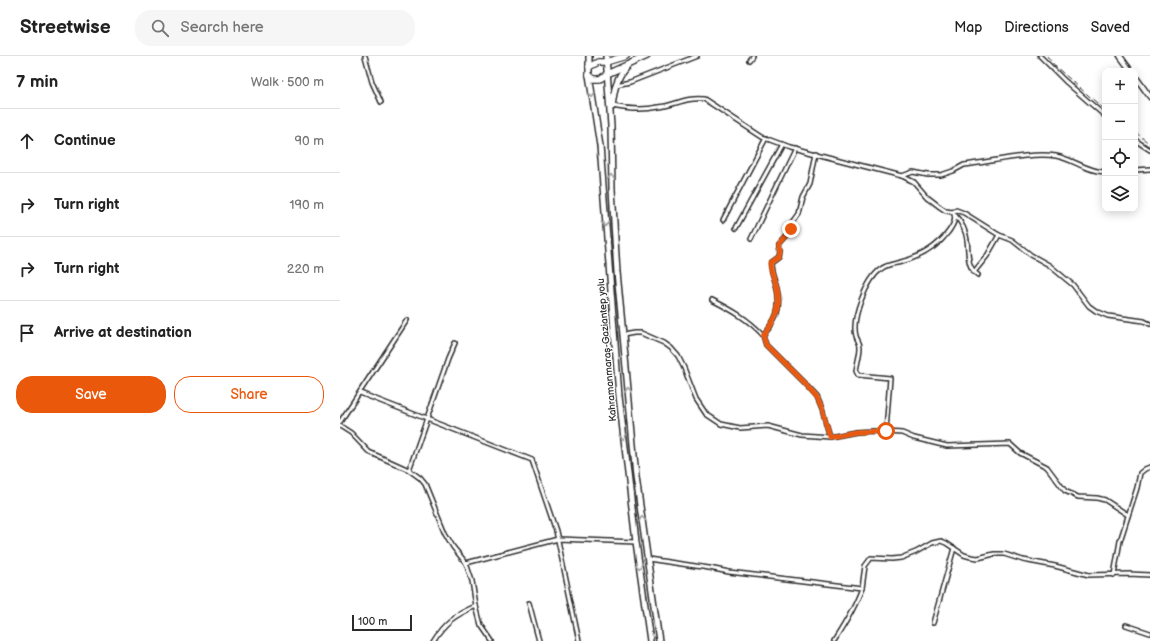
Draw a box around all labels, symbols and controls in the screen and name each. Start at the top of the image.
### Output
search box [135,10,415,46]
text: Streetwise [20,16,111,39]
icon: search [149,17,171,39]
text: Search here [181,18,264,37]
text: Map [954,19,982,36]
text: Directions [1004,19,1069,36]
text: Saved [1091,19,1130,36]
map controls [1102,68,1138,212]
button: + [1102,68,1138,104]
text: 7 min [16,72,58,92]
text: Walk · 500 m [251,74,324,90]
one-way arrow [587,92,596,98]
button: − [1102,104,1138,140]
icon: ahead [16,130,38,152]
text: Continue [54,131,116,150]
text: 90 m [295,133,324,149]
button: locate [1102,140,1138,176]
one-way arrow [607,174,616,180]
button: layers [1102,176,1138,212]
icon: right [16,194,38,216]
text: Turn right [54,195,119,214]
text: 190 m [290,197,324,213]
route end [782,220,800,238]
one-way arrow [601,221,610,227]
icon: right [16,258,38,280]
text: Turn right [54,259,119,278]
text: 220 m [287,261,324,277]
street label: Kahramanmaraş-Gaziantep yolu [595,278,619,422]
icon: arrive [16,322,38,344]
text: Arrive at destination [54,323,192,342]
button: Save [16,376,166,413]
button: Share [174,376,324,413]
one-way arrow [623,387,632,393]
route start [877,422,895,440]
one-way arrow [619,434,628,440]
one-way arrow [638,516,647,522]
one-way arrow [634,563,643,569]
scale bar [352,613,412,632]
text: 100 m [358,615,387,628]

